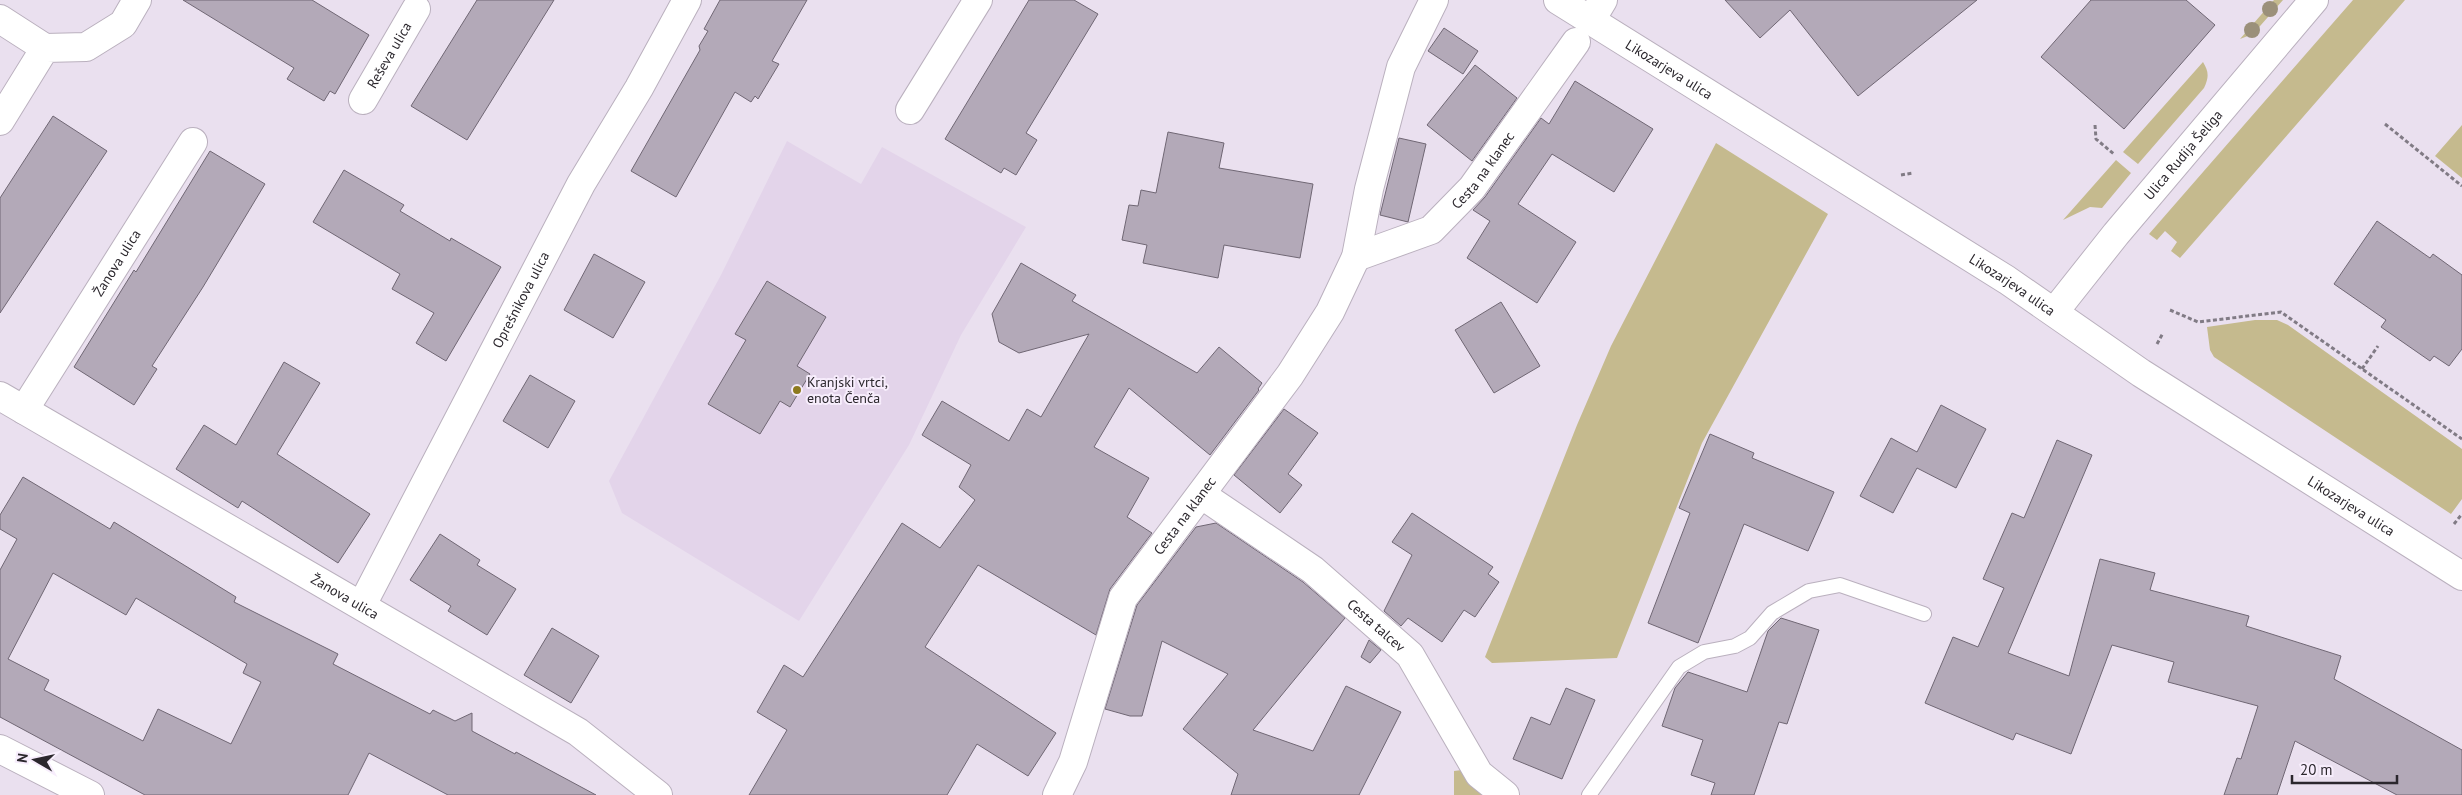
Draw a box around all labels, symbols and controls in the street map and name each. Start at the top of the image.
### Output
street label: Reševa ulica [363,19,416,91]
street label: Likozarjeva ulica [1622,35,1716,103]
street label: Ulica Rudija Šeliga [2140,106,2226,204]
street label: Cesta na klanec [1447,128,1518,213]
street label: Žanova ulica [89,226,145,300]
street label: Oprešnikova ulica [488,248,553,351]
street label: Likozarjeva ulica [1966,250,2059,320]
place label: Kranjski vrtci, enota Čenča [807,373,888,407]
marker: Kranjski vrtci, enota Čenča [791,384,803,396]
street label: Likozarjeva ulica [2304,472,2398,540]
street label: Cesta na klanec [1150,473,1220,558]
street label: Žanova ulica [308,570,382,623]
street label: Cesta talcev [1343,595,1409,656]
north arrow [10,735,60,785]
text: N [13,752,32,764]
scale bar [2292,752,2397,784]
text: 20 m [2300,760,2333,779]

